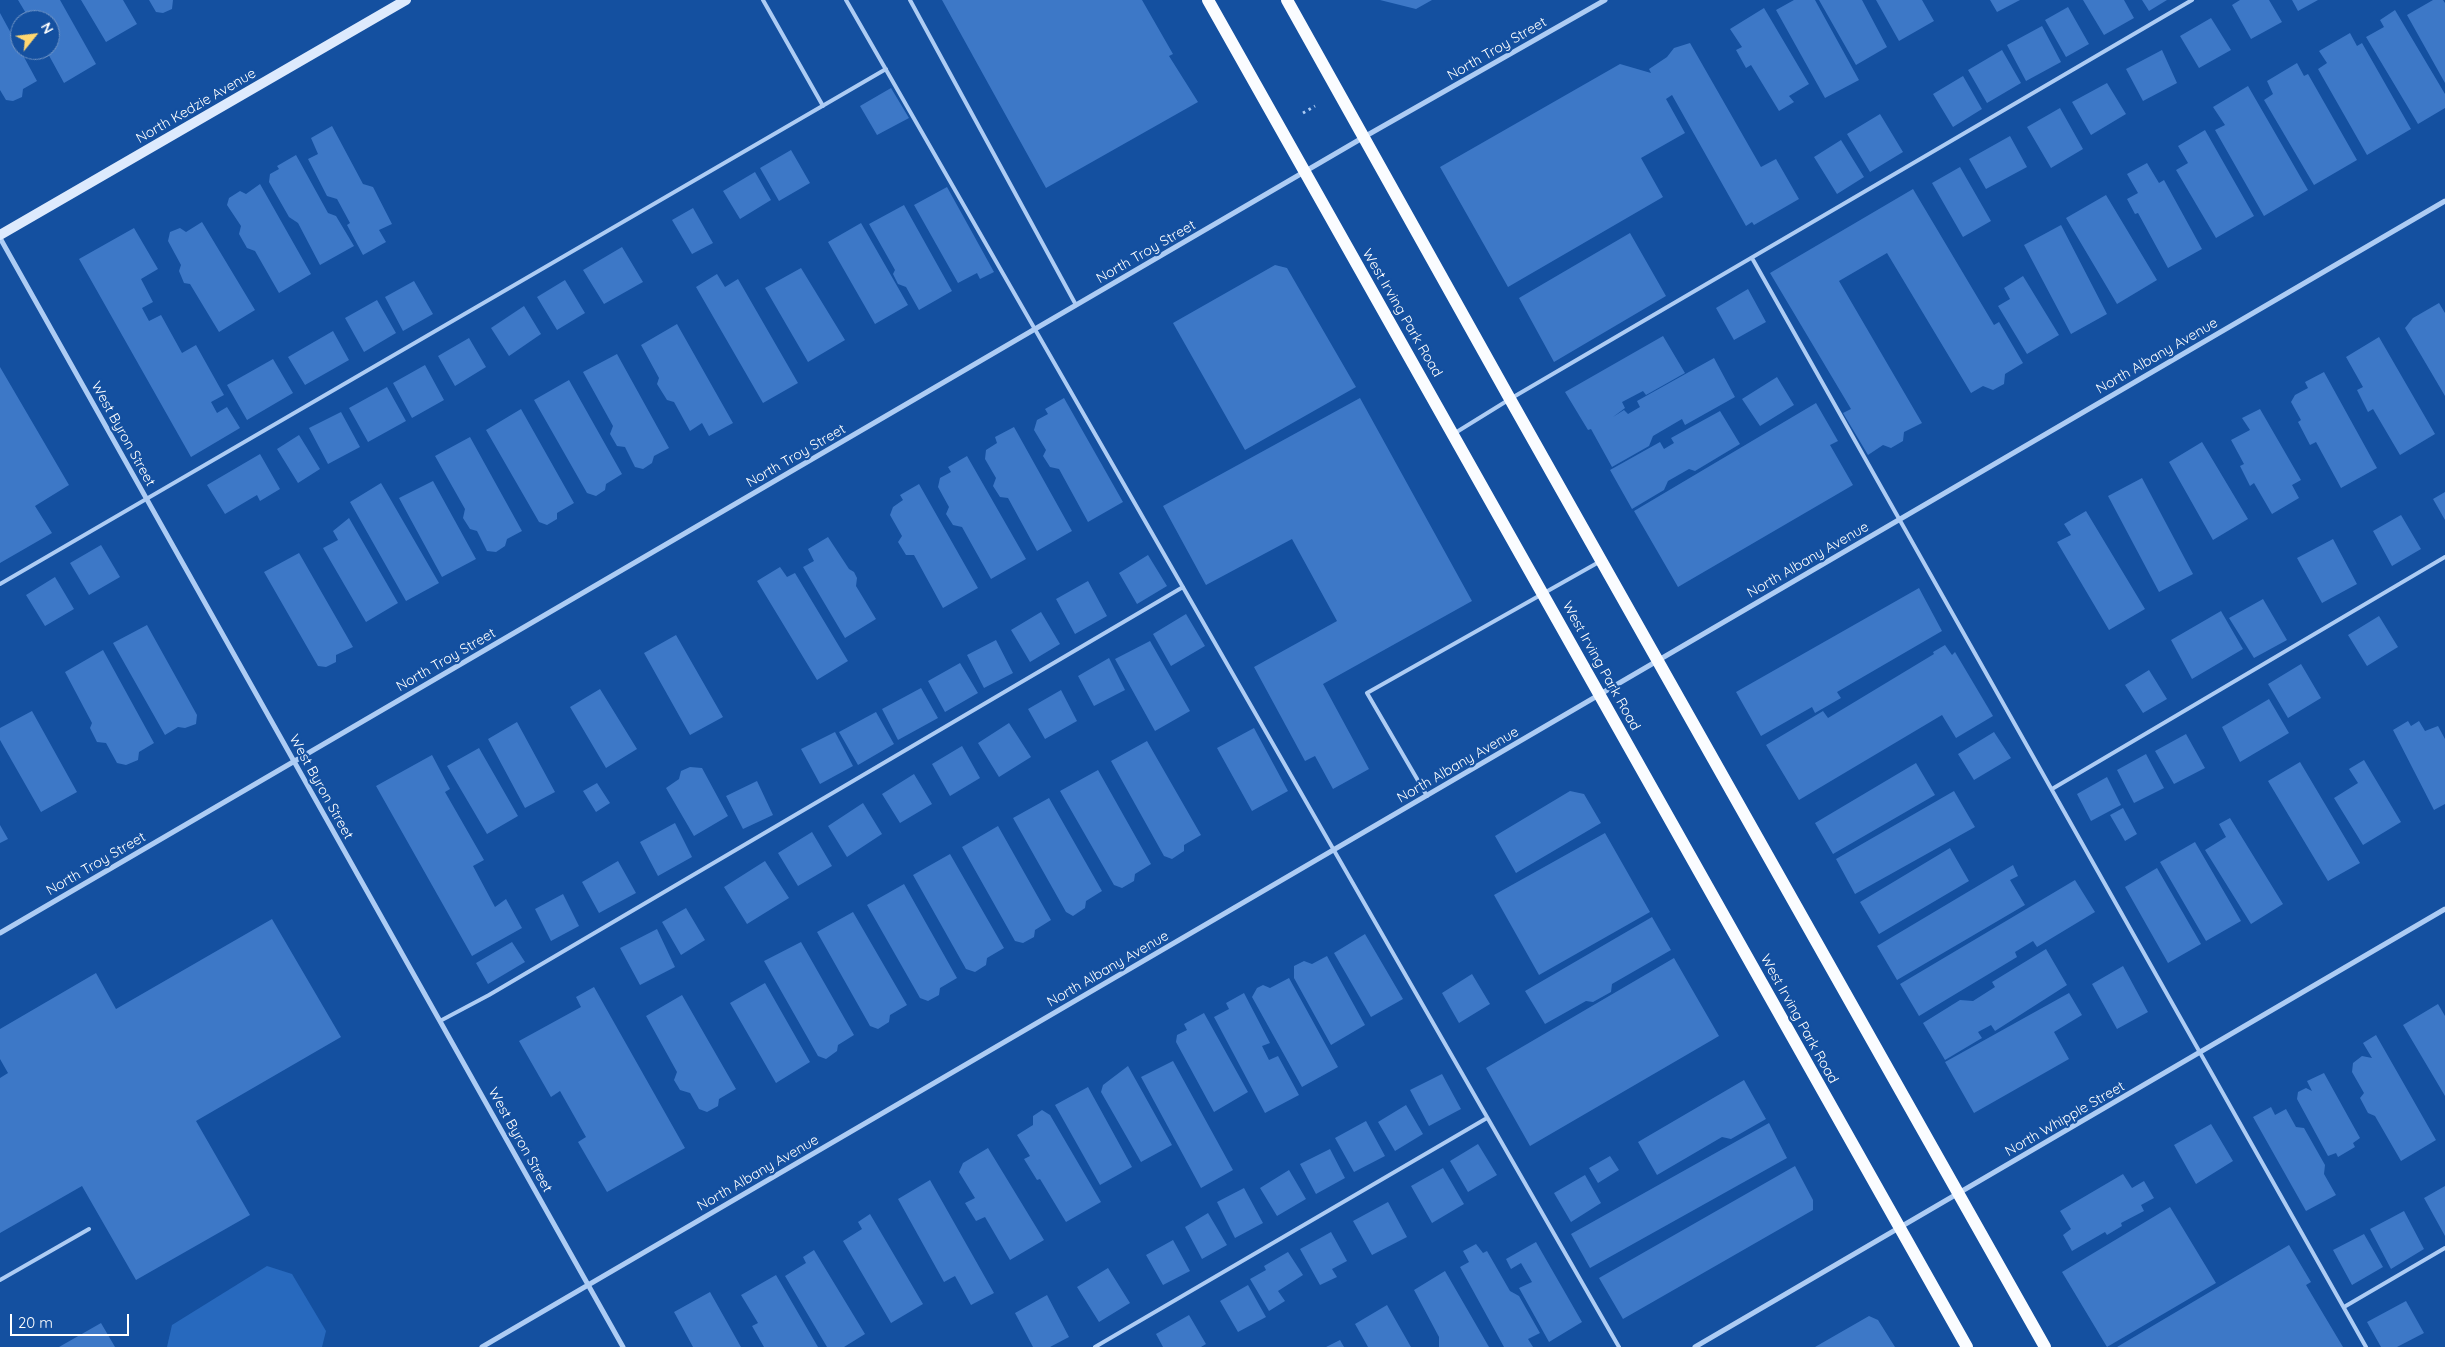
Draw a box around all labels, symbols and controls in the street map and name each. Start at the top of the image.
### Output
north arrow [10,10,60,60]
street label: North Troy Street [1444,14,1550,84]
text: N [37,19,58,37]
street label: North Kedzie Avenue [133,65,259,147]
street label: North Troy Street [1093,217,1199,287]
street label: West Irving Park Road [1358,246,1446,380]
street label: North Albany Avenue [2093,314,2221,398]
street label: West Byron Street [87,379,159,489]
street label: North Troy Street [743,421,849,491]
street label: North Albany Avenue [1744,518,1872,602]
street label: West Irving Park Road [1558,598,1644,734]
street label: North Troy Street [393,625,499,695]
street label: North Albany Avenue [1394,723,1522,807]
street label: West Byron Street [285,732,357,842]
street label: North Troy Street [43,829,149,899]
street label: North Albany Avenue [1044,927,1172,1011]
street label: West Irving Park Road [1756,951,1842,1087]
street label: North Whipple Street [2002,1078,2128,1160]
street label: West Byron Street [484,1085,556,1195]
street label: North Albany Avenue [694,1131,822,1215]
scale bar [12,1304,131,1336]
text: 20 m [18,1313,53,1332]

